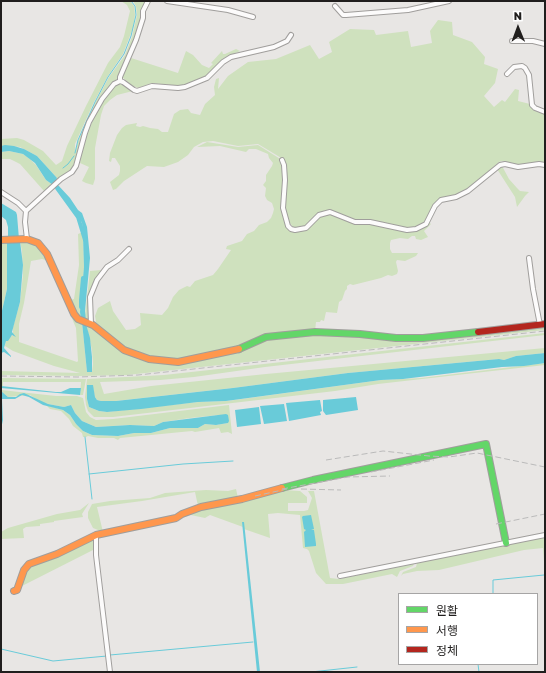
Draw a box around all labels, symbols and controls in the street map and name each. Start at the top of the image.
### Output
north arrow [498,8,538,48]
text: N [513,9,522,22]
legend [398,593,538,665]
text: 원활 [436,603,458,618]
text: 서행 [436,623,458,638]
text: 정체 [436,643,458,658]

